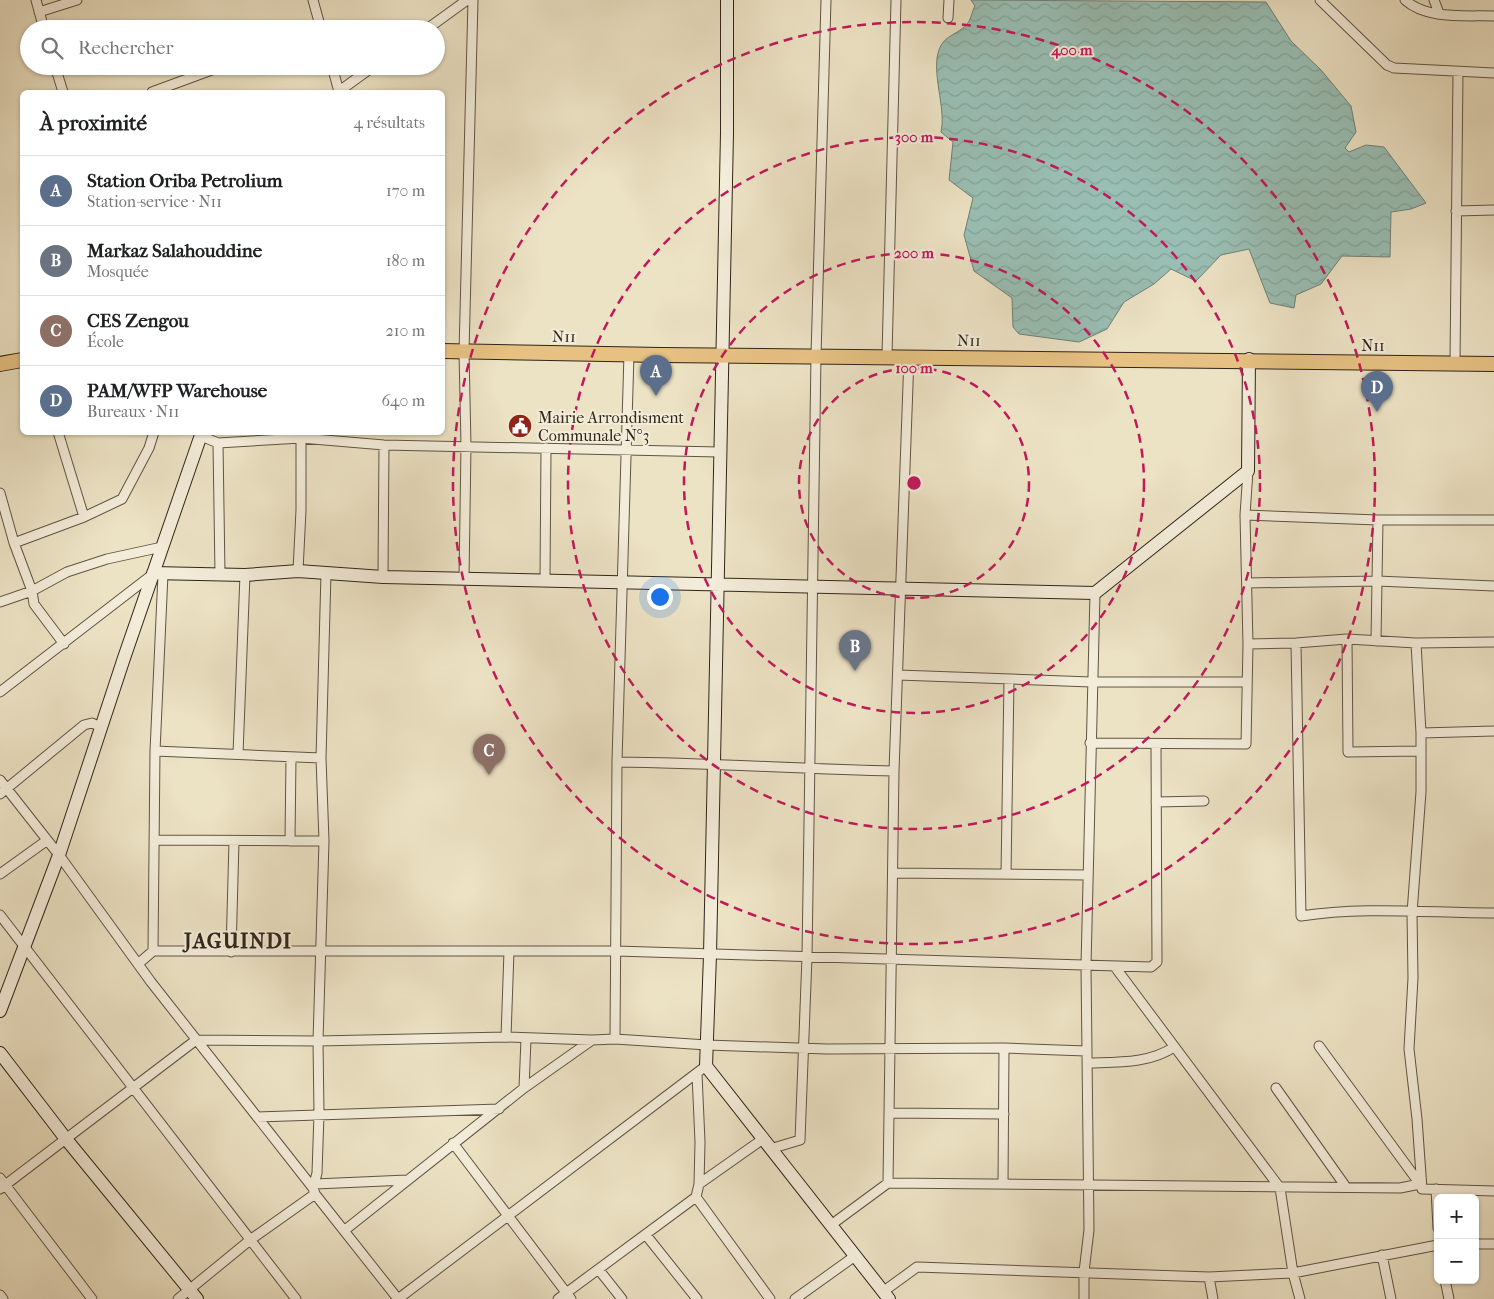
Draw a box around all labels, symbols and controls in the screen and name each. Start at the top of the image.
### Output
search box [20,20,445,75]
icon: search [38,34,66,62]
text: Rechercher [78,37,174,59]
text: 400 m [1050,41,1093,59]
text: À proximité [40,111,147,135]
text: 4 résultats [353,113,425,132]
text: 300 m [895,128,934,146]
text: Station Oriba Petrolium [87,170,283,192]
text: A [51,181,61,200]
text: 170 m [386,181,425,200]
text: Station-service · N11 [87,192,222,211]
text: Markaz Salahouddine [87,240,262,262]
text: 200 m [894,244,934,262]
text: B [51,251,61,270]
text: 180 m [386,251,425,270]
text: Mosquée [87,262,149,281]
text: CES Zengou [87,310,189,332]
text: C [51,321,61,340]
text: 210 m [386,321,425,340]
street label: N11 [552,327,576,346]
street label: N11 [957,331,981,350]
text: École [87,332,124,351]
street label: N11 [1361,336,1385,355]
pin: A [640,355,672,396]
text: 100 m [895,359,933,377]
pin: D [1361,371,1393,412]
text: PAM/WFP Warehouse [87,380,267,402]
text: D [50,391,62,410]
text: 640 m [381,391,425,410]
text: Bureaux · N11 [87,402,179,421]
place label: Mairie Arrondisment Communale N°3 [538,408,684,445]
public building icon: Mairie Arrondisment Communale N°3 [507,413,533,439]
centre of rings [905,474,923,492]
your location [647,584,673,610]
pin: B [839,630,871,671]
pin: C [473,734,505,775]
district label: JAGUINDI [182,929,292,953]
map controls [1434,1194,1479,1284]
button: + [1434,1194,1479,1239]
button: − [1434,1239,1479,1284]

